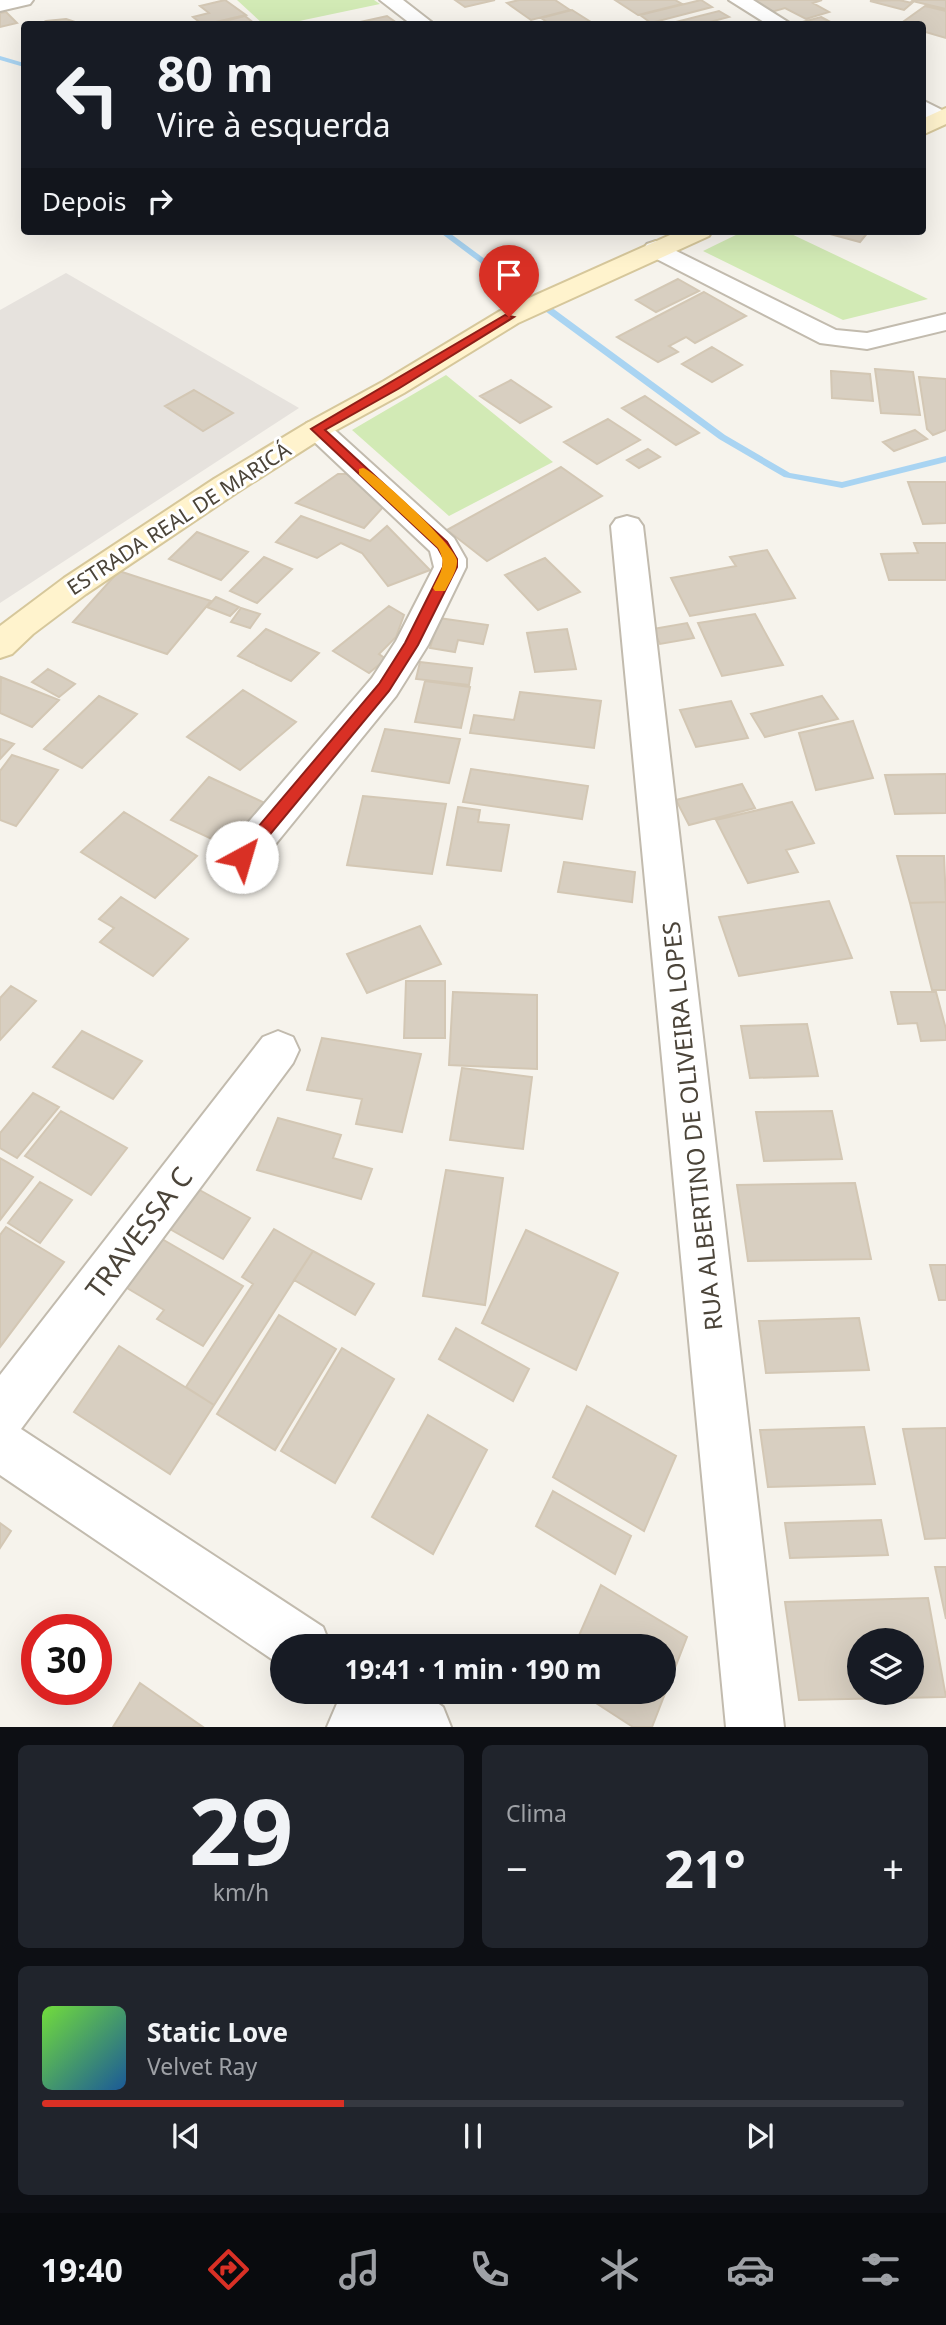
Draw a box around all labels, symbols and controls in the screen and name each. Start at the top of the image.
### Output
text: 80 m [157,40,274,106]
icon: left [42,49,133,140]
text: Vire à esquerda [157,103,391,146]
icon: right [141,182,179,220]
text: Depois [42,183,127,219]
pin [479,245,539,317]
icon: arrive [490,256,528,294]
street label: ESTRADA REAL DE MARICÁ [61,435,296,601]
position arrow [205,820,279,894]
street label: RUA ALBERTINO DE OLIVEIRA LOPES [654,920,729,1332]
street label: TRAVESSA C [76,1159,200,1306]
speed limit sign: 30 [21,1614,112,1705]
map controls [847,1628,924,1705]
button: layers [847,1628,924,1705]
text: 19:41 · 1 min · 190 m [345,1651,601,1687]
text: 29 [189,1768,293,1892]
text: Clima [506,1797,567,1829]
text: 21° [664,1832,746,1903]
text: − [506,1842,528,1894]
text: + [882,1842,904,1894]
text: km/h [213,1876,269,1908]
text: Static Love [147,2014,288,2050]
text: Velvet Ray [147,2050,257,2082]
icon: previous [167,2117,205,2155]
icon: pause [454,2117,492,2155]
icon: next [741,2117,779,2155]
icon: directions [204,2245,253,2294]
icon: music [335,2245,384,2294]
icon: phone [465,2245,514,2294]
icon: climate [595,2245,644,2294]
icon: car [726,2245,775,2294]
icon: filters [856,2245,905,2294]
text: 19:40 [41,2248,123,2291]

